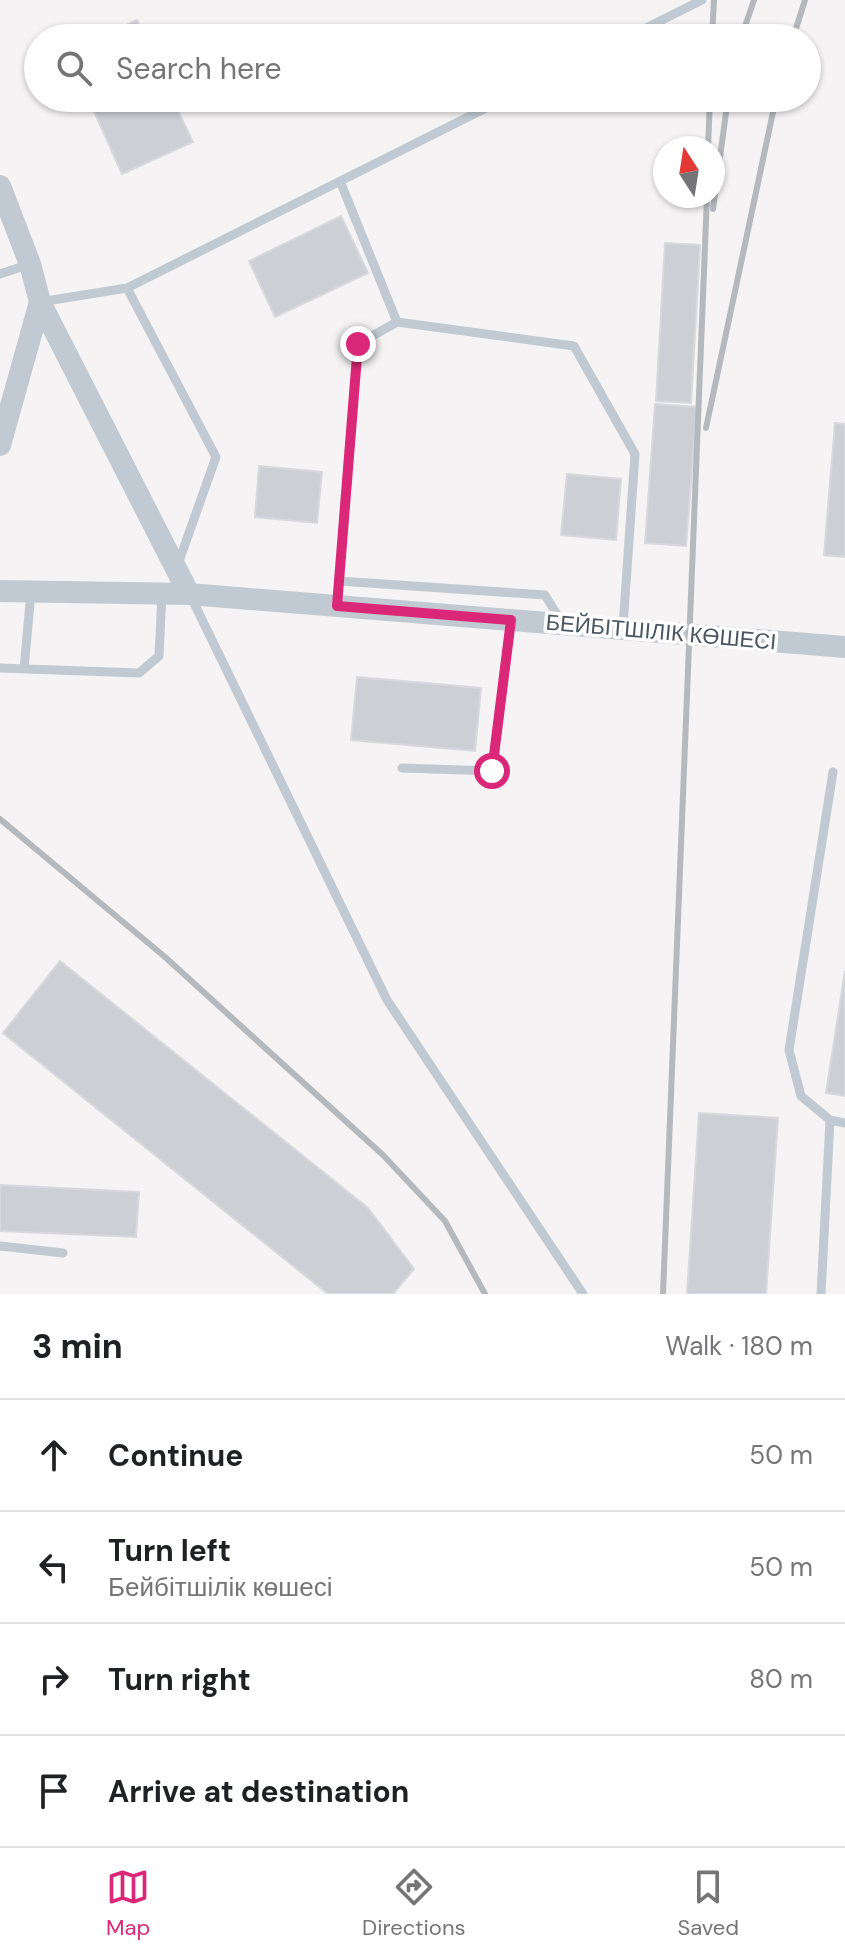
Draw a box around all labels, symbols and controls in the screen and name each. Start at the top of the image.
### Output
search box [24,24,821,112]
icon: search [52,46,96,90]
text: Search here [116,49,282,88]
north arrow [653,136,725,208]
route end [340,326,376,362]
street label: БЕЙБІТШІЛІК КӨШЕСІ [545,607,777,657]
route start [474,753,510,789]
text: 3 min [32,1324,123,1369]
text: Walk · 180 m [665,1329,813,1363]
icon: ahead [32,1433,76,1477]
text: Continue [108,1436,243,1475]
text: 50 m [749,1438,813,1472]
text: Turn left [108,1531,231,1570]
icon: left [32,1545,76,1589]
text: 50 m [749,1550,813,1584]
text: Бейбітшілік көшесі [108,1570,332,1604]
icon: right [32,1657,76,1701]
text: Turn right [108,1660,251,1699]
text: 80 m [749,1662,813,1696]
icon: arrive [32,1769,76,1813]
text: Arrive at destination [108,1772,409,1811]
tab: Map [106,1865,150,1942]
tab: Directions [362,1865,466,1942]
tab: Saved [677,1865,739,1942]

